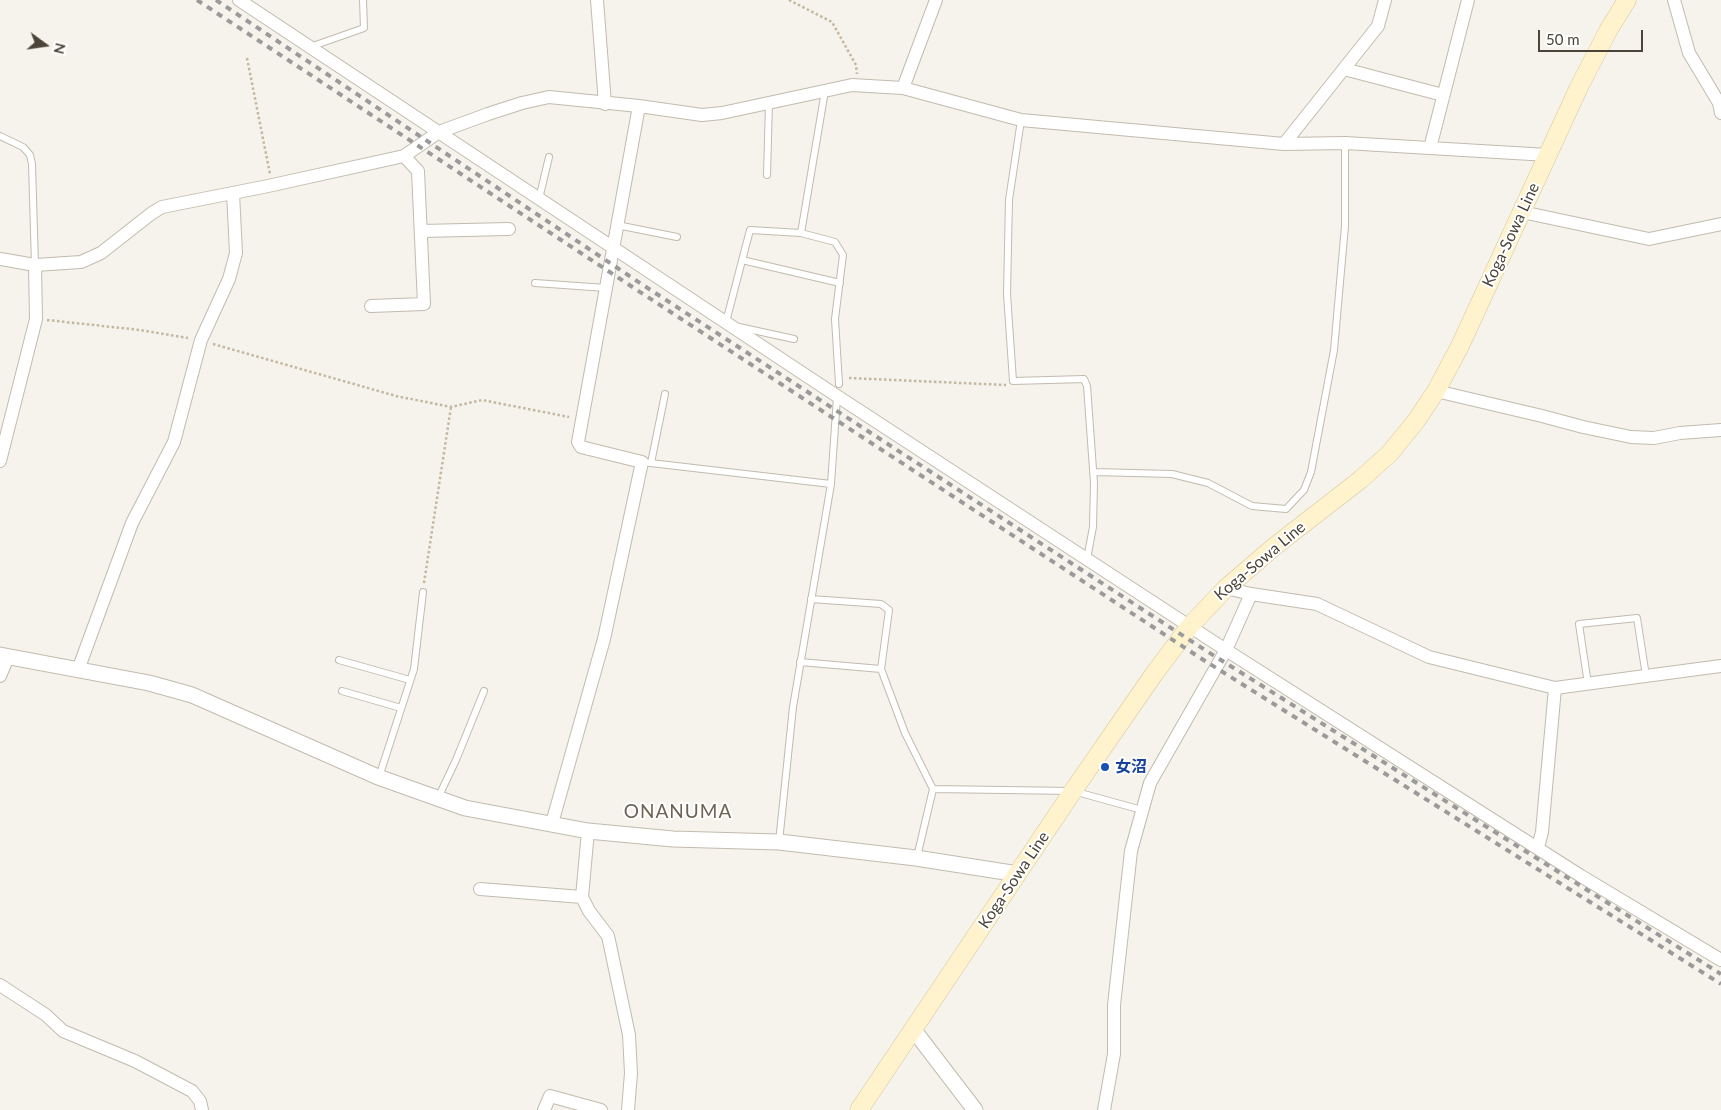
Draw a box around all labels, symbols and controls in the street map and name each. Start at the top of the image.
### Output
north arrow [20,20,70,70]
scale bar [1541,20,1646,52]
text: 50 m [1546,30,1580,48]
text: N [50,41,70,56]
street label: Koga-Sowa Line [1478,180,1544,290]
street label: Koga-Sowa Line [1211,517,1309,605]
place label: 女沼 [1115,757,1147,777]
marker: 女沼 [1099,761,1111,773]
district label: ONANUMA [623,801,733,823]
street label: Koga-Sowa Line [975,828,1053,932]

